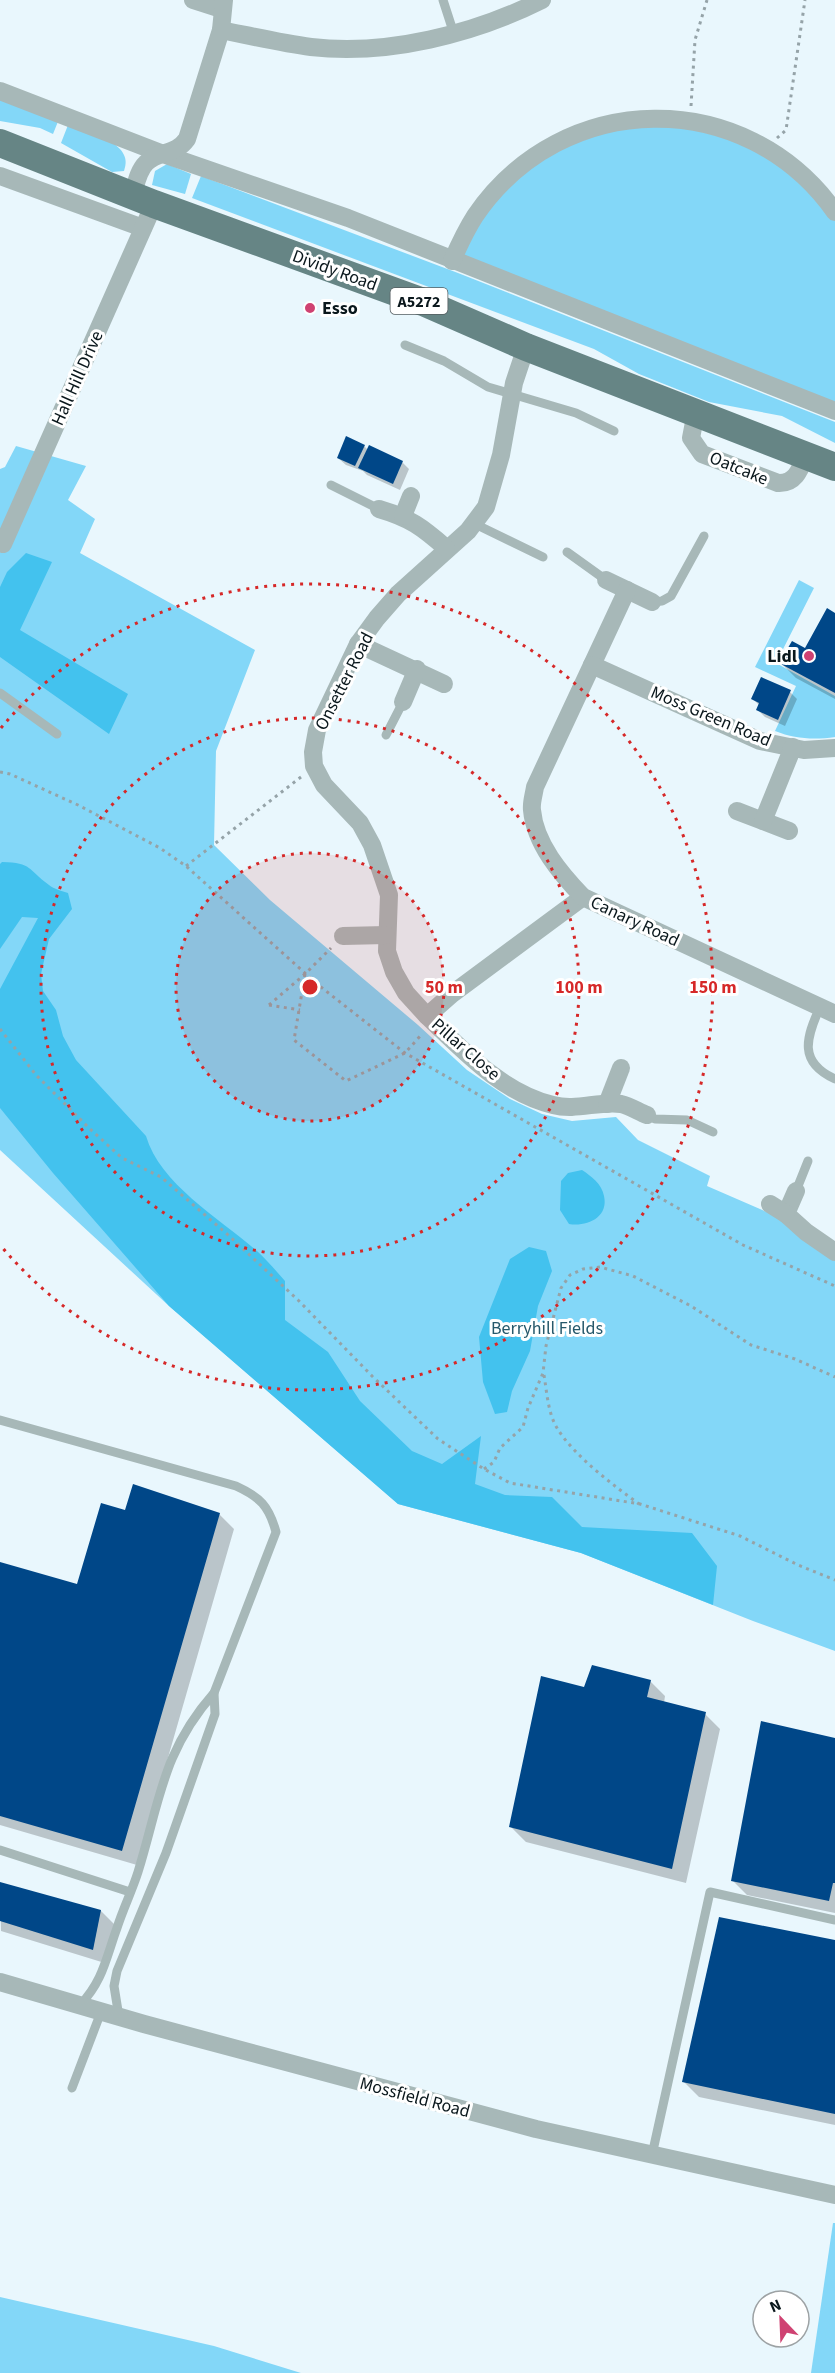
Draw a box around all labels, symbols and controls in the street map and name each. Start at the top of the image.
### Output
street label: Dividy Road [289,244,381,297]
road number: A5272 [390,288,448,314]
place label: Esso [322,296,358,321]
marker: Esso [303,301,317,315]
street label: Hall Hill Drive [45,327,110,430]
street label: Oatcake [706,445,772,492]
street label: Onsetter Road [309,628,380,735]
place label: Lidl [767,644,797,669]
marker: Lidl [802,649,816,663]
street label: Moss Green Road [647,680,775,753]
street label: Canary Road [586,890,683,953]
text: 50 m [425,975,463,1000]
text: 100 m [555,975,603,1000]
text: 150 m [689,975,737,1000]
centre of rings [300,977,320,997]
street label: Pillar Close [426,1012,506,1086]
park label: Berryhill Fields [491,1316,603,1341]
street label: Mossfield Road [357,2071,473,2124]
north arrow [751,2289,811,2349]
text: N [766,2294,785,2318]

